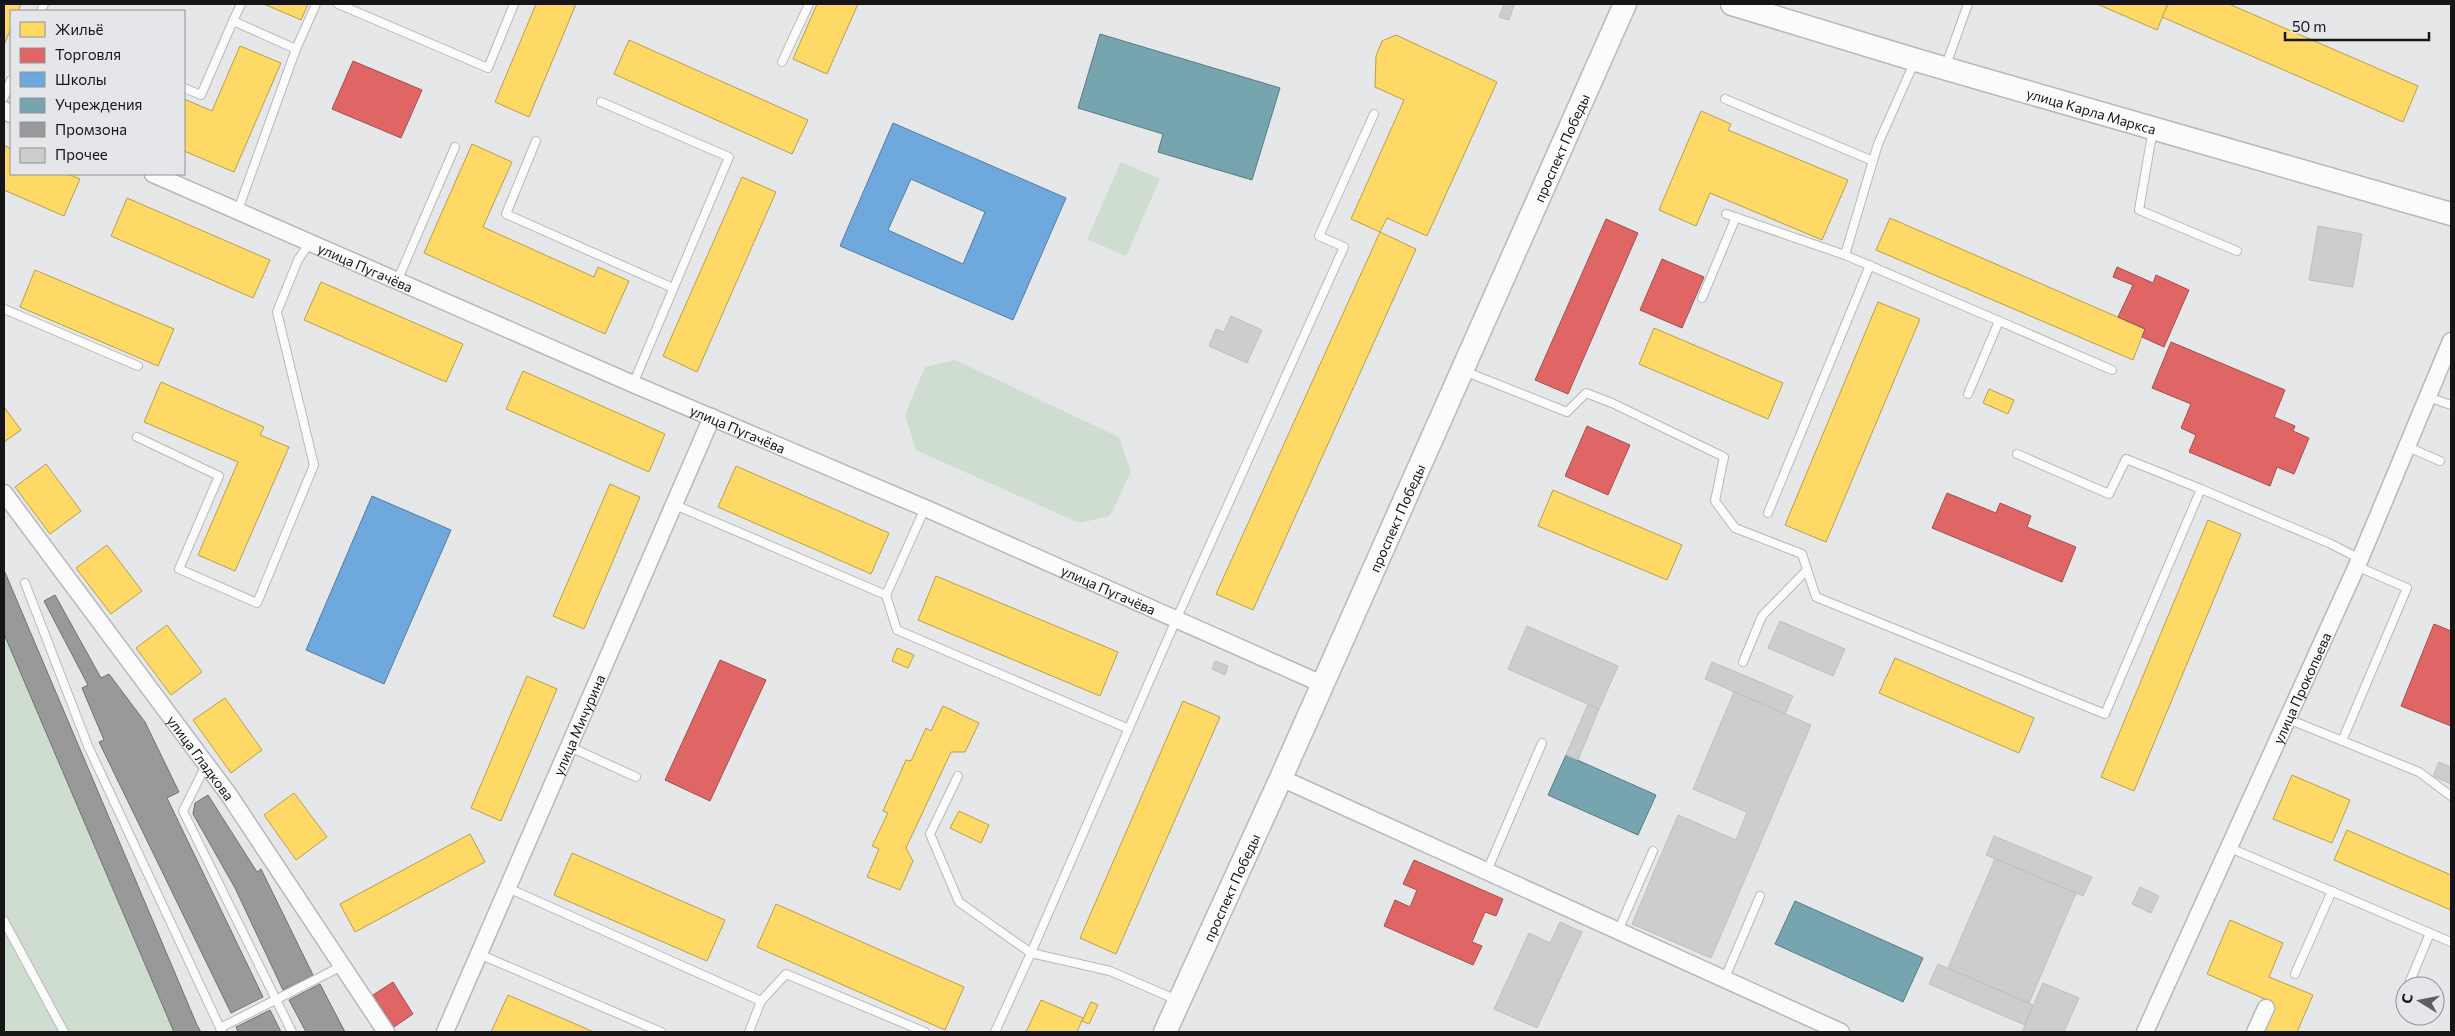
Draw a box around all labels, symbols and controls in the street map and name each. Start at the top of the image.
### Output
legend [10,10,185,175]
scale bar [2285,10,2429,42]
text: 50 m [2292,17,2326,35]
text: Жильё [55,20,103,38]
text: Торговля [55,45,121,63]
text: Школы [55,70,107,88]
street label: улица Карла Маркса [2025,84,2158,137]
street label: проспект Победы [1530,91,1593,204]
text: Учреждения [55,95,142,113]
text: Промзона [55,120,127,138]
text: Прочее [55,145,108,163]
street label: улица Пугачёва [316,239,416,295]
street label: улица Пугачёва [688,401,788,456]
street label: проспект Победы [1365,461,1428,575]
street label: улица Пугачёва [1059,561,1159,618]
street label: улица Прокопьева [2269,629,2334,746]
street label: улица Мичурина [549,672,608,778]
street label: улица Гладкова [164,712,238,803]
street label: проспект Победы [1199,831,1263,944]
north arrow [2395,976,2445,1026]
text: С [2398,992,2416,1005]

